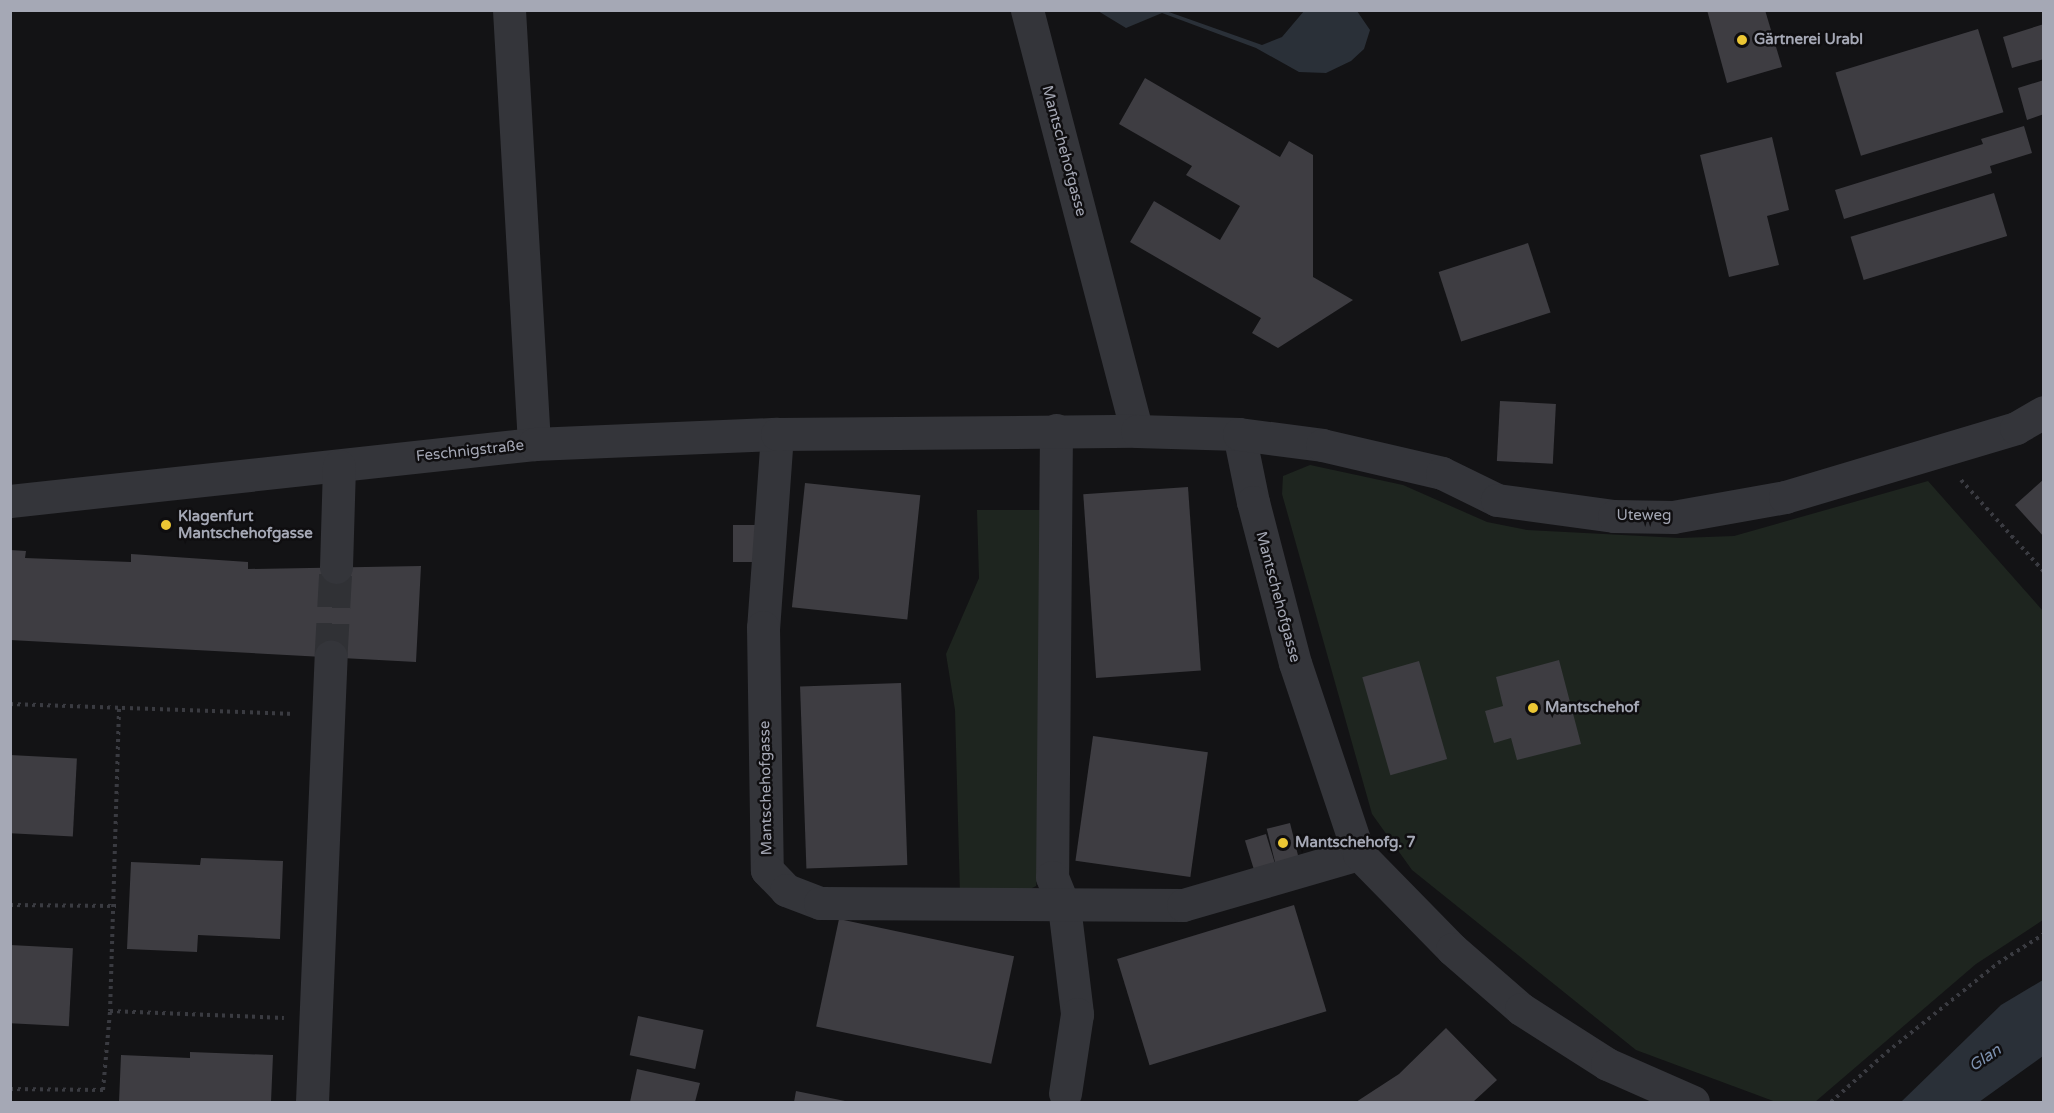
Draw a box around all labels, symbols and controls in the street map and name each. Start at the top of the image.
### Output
place label: Gärtnerei Urabl [1754,31,1863,49]
marker: Gärtnerei Urabl [1735,33,1749,47]
street label: Mantschehofgasse [1038,84,1090,218]
street label: Feschnigstraße [415,436,525,466]
place label: Klagenfurt Mantschehofgasse [178,507,313,542]
street label: Uteweg [1617,507,1671,525]
marker: Klagenfurt Mantschehofgasse [159,518,173,532]
street label: Mantschehofgasse [1252,530,1304,664]
place label: Mantschehof [1545,699,1639,717]
marker: Mantschehof [1526,701,1540,715]
street label: Mantschehofgasse [756,721,776,855]
place label: Mantschehofg. 7 [1295,834,1416,852]
marker: Mantschehofg. 7 [1276,836,1290,850]
water label: Glan [1965,1040,2005,1076]

